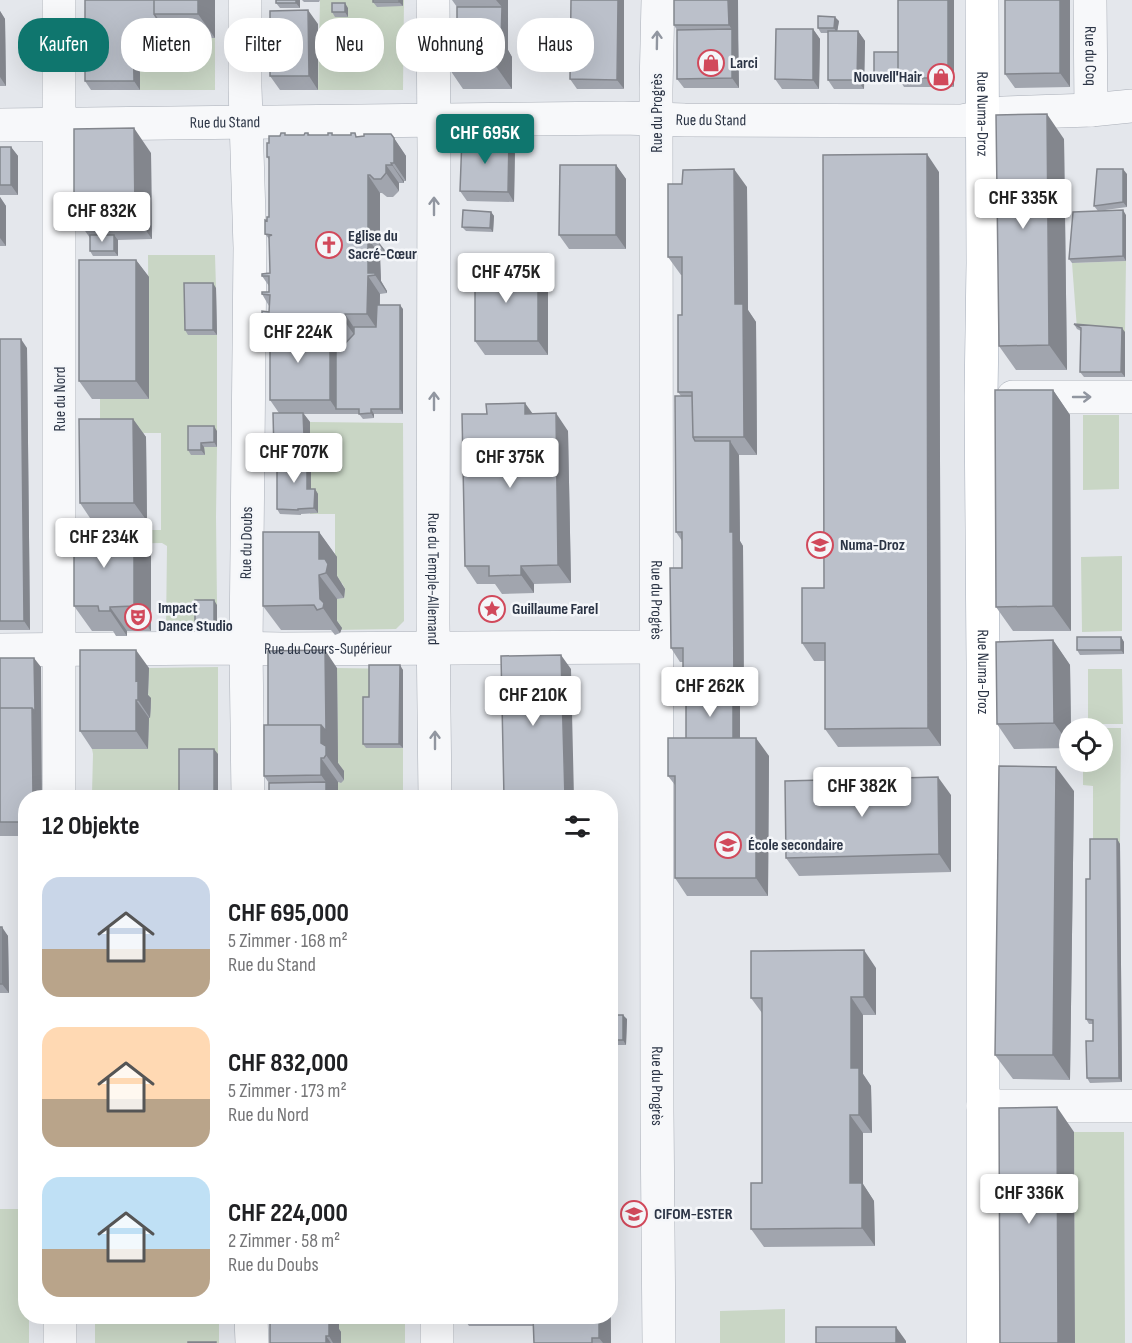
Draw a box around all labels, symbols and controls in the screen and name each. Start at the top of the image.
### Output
chip: Kaufen [18,18,109,72]
chip: Mieten [121,18,212,72]
chip: Filter [224,18,303,72]
chip: Neu [315,18,384,72]
chip: Wohnung [396,18,505,72]
chip: Haus [517,18,594,72]
street label: Rue du Coq [1081,26,1100,86]
one-way arrow [651,30,663,50]
shop icon: Larci [696,48,726,78]
place label: Larci [730,54,758,73]
shop icon: Nouvell'Hair [926,62,956,92]
place label: Nouvell'Hair [853,68,922,87]
street label: Rue Numa-Droz [973,72,992,157]
street label: Rue du Progrès [648,73,667,153]
street label: Rue du Stand [675,110,746,130]
street label: Rue du Stand [190,113,260,132]
pin: CHF 695K [423,114,547,165]
text: CHF 695K [450,121,520,145]
pin: CHF 335K [961,179,1085,230]
text: CHF 335K [989,186,1058,210]
pin: CHF 832K [40,192,164,243]
one-way arrow [428,197,440,217]
text: CHF 832K [67,199,137,223]
place label: Eglise du Sacré-Cœur [348,227,417,264]
church icon: Eglise du Sacré-Cœur [314,230,344,260]
pin: CHF 475K [444,253,568,304]
text: CHF 475K [472,260,540,284]
pin: CHF 224K [236,313,360,364]
text: CHF 224K [263,320,333,344]
street label: Rue du Nord [51,367,70,431]
one-way arrow [1071,391,1091,403]
one-way arrow [428,392,440,412]
pin: CHF 707K [232,433,356,484]
pin: CHF 375K [448,438,572,489]
text: CHF 707K [259,440,329,464]
text: CHF 375K [476,445,544,469]
street label: Rue du Doubs [237,506,257,579]
street label: Rue du Temple-Allemand [423,513,443,645]
pin: CHF 234K [42,518,166,569]
text: CHF 234K [69,525,139,549]
school or university icon: Numa-Droz [805,530,835,560]
place label: Numa-Droz [840,536,905,555]
street label: Rue du Progrès [647,560,666,640]
place icon: Guillaume Farel [477,594,507,624]
place label: Impact Dance Studio [158,599,233,636]
place label: Guillaume Farel [512,600,598,619]
theatre icon: Impact Dance Studio [123,602,153,632]
street label: Rue Numa-Droz [973,630,993,715]
street label: Rue du Cours-Supérieur [264,639,392,659]
pin: CHF 262K [648,667,772,718]
text: CHF 262K [675,674,745,698]
pin: CHF 210K [471,676,595,727]
text: CHF 210K [499,683,567,707]
map controls [1059,718,1113,772]
button: locate [1059,718,1113,772]
one-way arrow [429,730,441,750]
pin: CHF 382K [800,767,924,818]
text: CHF 382K [827,774,897,798]
icon: filters [561,810,594,843]
text: 12 Objekte [42,811,140,842]
school or university icon: École secondaire [713,830,743,860]
place label: École secondaire [748,836,843,855]
text: CHF 695,000 [228,898,349,929]
icon: home [90,901,162,973]
text: 5 Zimmer · 168 m² [228,929,348,953]
text: Rue du Stand [228,953,316,977]
street label: Rue du Progrès [647,1046,667,1126]
text: CHF 832,000 [228,1048,348,1079]
icon: home [90,1051,162,1123]
text: 5 Zimmer · 173 m² [228,1079,347,1103]
text: Rue du Nord [228,1103,309,1127]
pin: CHF 336K [967,1174,1091,1225]
text: CHF 336K [994,1181,1064,1205]
text: CHF 224,000 [228,1198,348,1229]
school or university icon: CIFOM-ESTER [619,1199,649,1229]
icon: home [90,1201,162,1273]
place label: CIFOM-ESTER [654,1205,733,1224]
text: 2 Zimmer · 58 m² [228,1229,340,1253]
text: Rue du Doubs [228,1253,319,1277]

